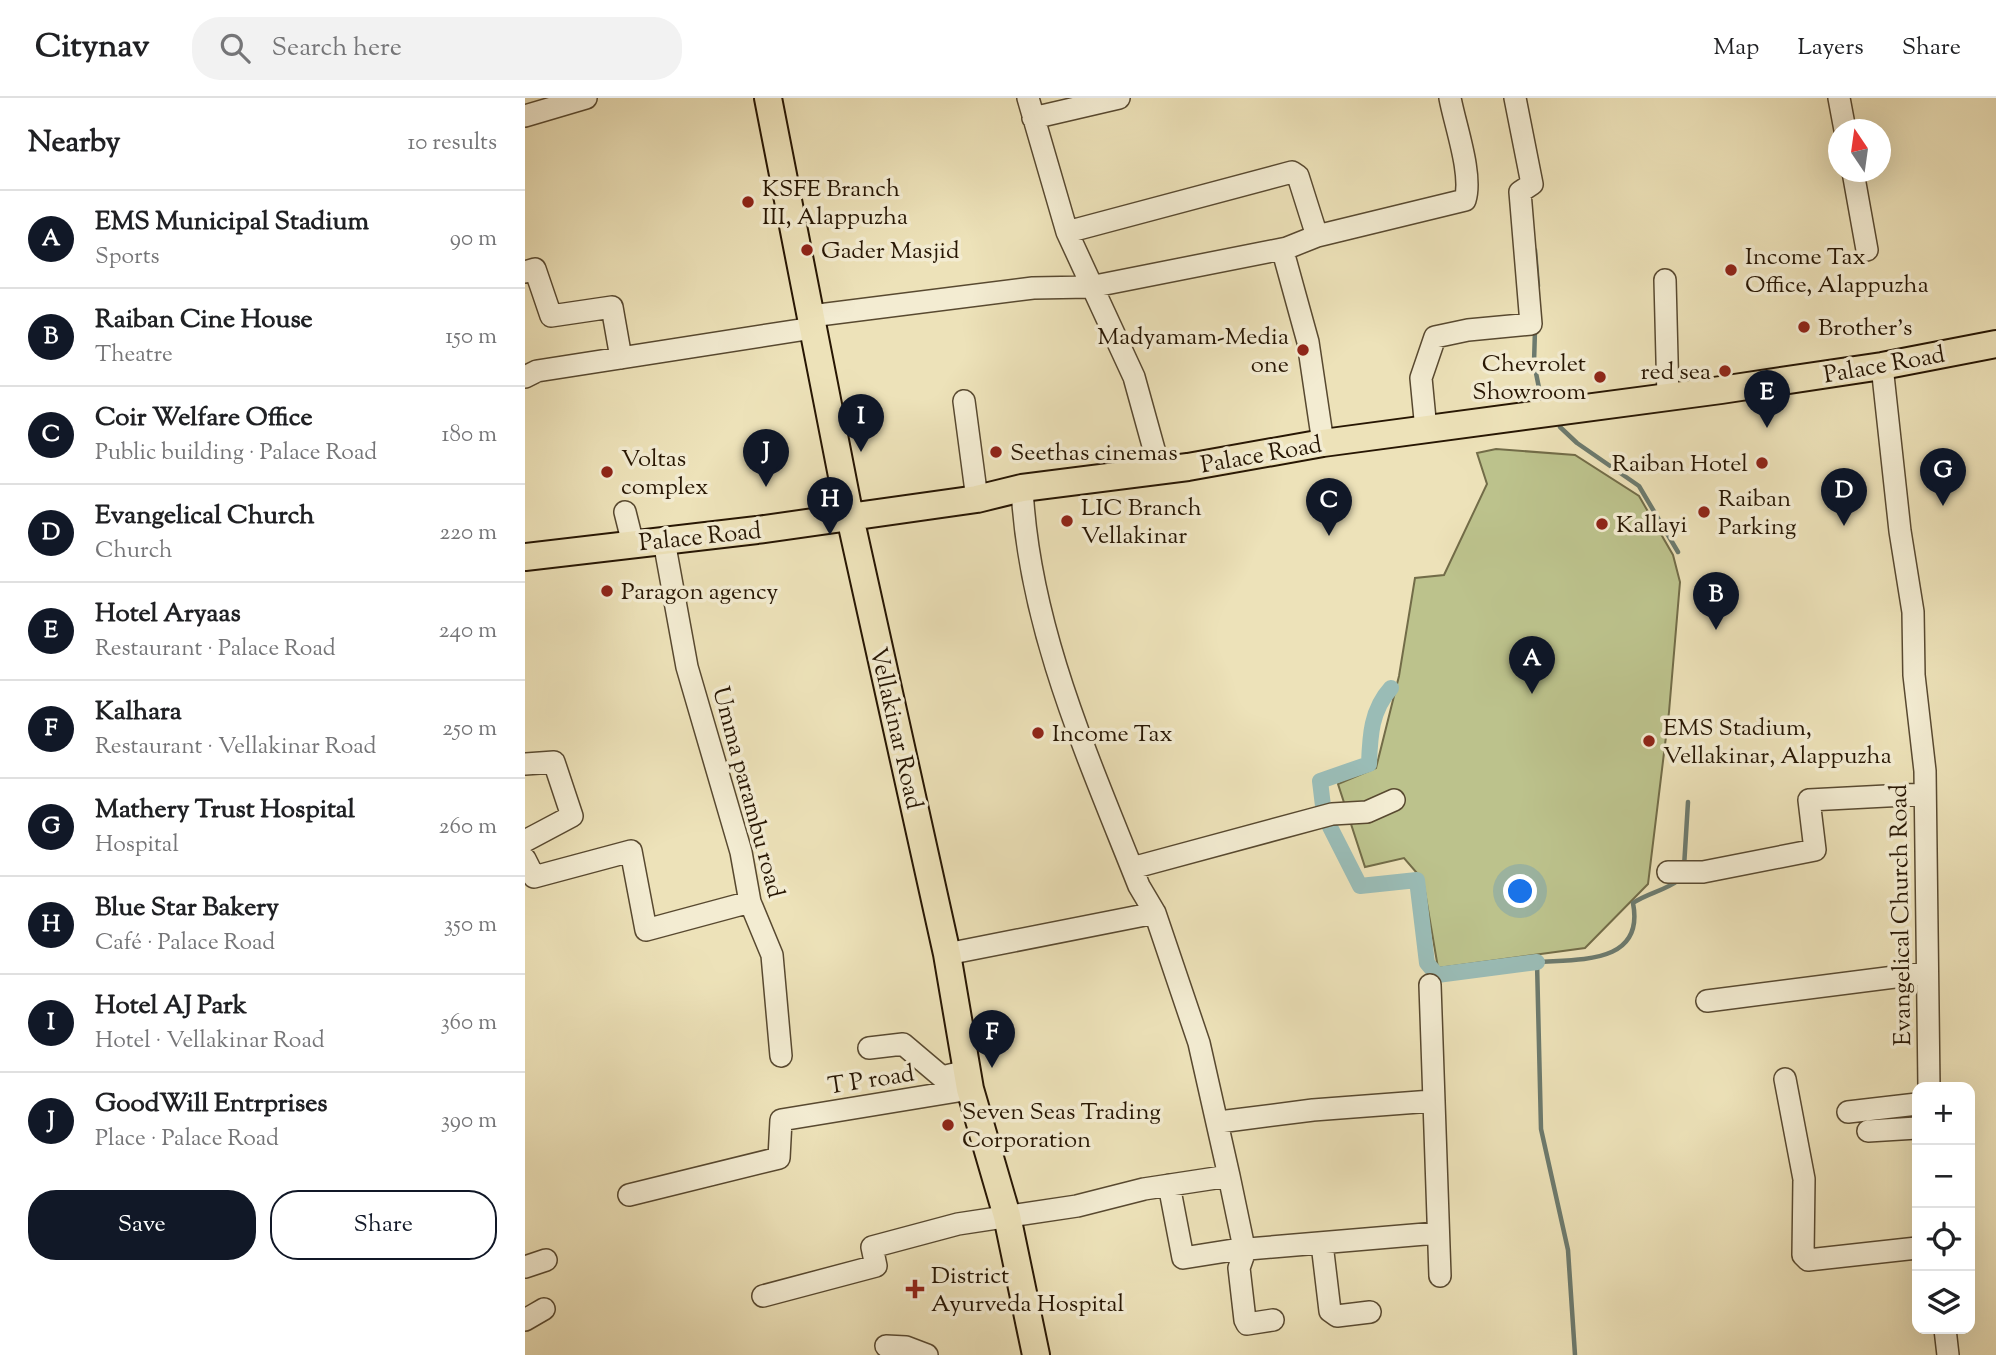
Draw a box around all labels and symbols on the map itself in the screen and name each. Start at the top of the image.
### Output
north arrow [1828,119,1891,182]
place label: KSFE Branch III, Alappuzha [762,173,908,235]
marker: KSFE Branch III, Alappuzha [740,194,756,210]
place label: Gader Masjid [821,235,960,269]
place label: Income Tax Office, Alappuzha [1745,241,1929,303]
marker: Gader Masjid [799,242,815,258]
marker: Income Tax Office, Alappuzha [1723,262,1739,278]
place label: Brother's [1818,312,1912,346]
marker: Brother's [1796,319,1812,335]
place label: Madyamam-Media one [1097,321,1289,383]
street label: Palace Road [1821,338,1948,393]
marker: Madyamam-Media one [1295,342,1311,358]
place label: Chevrolet Showroom [1472,348,1586,410]
place label: red sea [1640,356,1711,390]
marker: red sea [1717,363,1733,379]
marker: Chevrolet Showroom [1592,369,1608,385]
pin: E [1744,370,1790,428]
pin: I [838,394,884,452]
street label: Palace Road [1198,428,1325,483]
pin: J [743,429,789,487]
place label: Seethas cinemas [1010,437,1178,471]
place label: Voltas complex [621,443,708,505]
marker: Seethas cinemas [988,444,1004,460]
place label: Raiban Hotel [1612,448,1748,482]
pin: G [1920,448,1966,506]
marker: Raiban Hotel [1754,455,1770,471]
marker: Voltas complex [599,464,615,480]
pin: D [1821,468,1867,526]
pin: H [807,477,853,535]
pin: C [1306,478,1352,536]
place label: Raiban Parking [1718,483,1797,545]
place label: LIC Branch Vellakinar [1081,492,1202,554]
marker: Raiban Parking [1696,504,1712,520]
place label: Kallayi [1616,509,1688,543]
marker: LIC Branch Vellakinar [1059,513,1075,529]
street label: Palace Road [637,515,763,561]
marker: Kallayi [1594,516,1610,532]
pin: B [1693,572,1739,630]
place label: Paragon agency [621,576,778,610]
marker: Paragon agency [599,583,615,599]
pin: A [1509,636,1555,694]
street label: Vellakinar Road [860,644,930,813]
street label: Umma parambu road [702,683,792,902]
place label: EMS Stadium, Vellakinar, Alappuzha [1663,712,1892,774]
place label: Income Tax [1052,718,1173,752]
marker: Income Tax [1030,725,1046,741]
marker: EMS Stadium, Vellakinar, Alappuzha [1641,733,1657,749]
street label: Evangelical Church Road [1883,783,1921,1046]
your location [1503,874,1537,908]
pin: F [969,1010,1015,1068]
street label: T P road [826,1057,917,1105]
place label: Seven Seas Trading Corporation [962,1096,1161,1158]
marker: Seven Seas Trading Corporation [940,1117,956,1133]
place label: District Ayurveda Hospital [931,1260,1125,1322]
marker: District Ayurveda Hospital [905,1279,925,1299]

